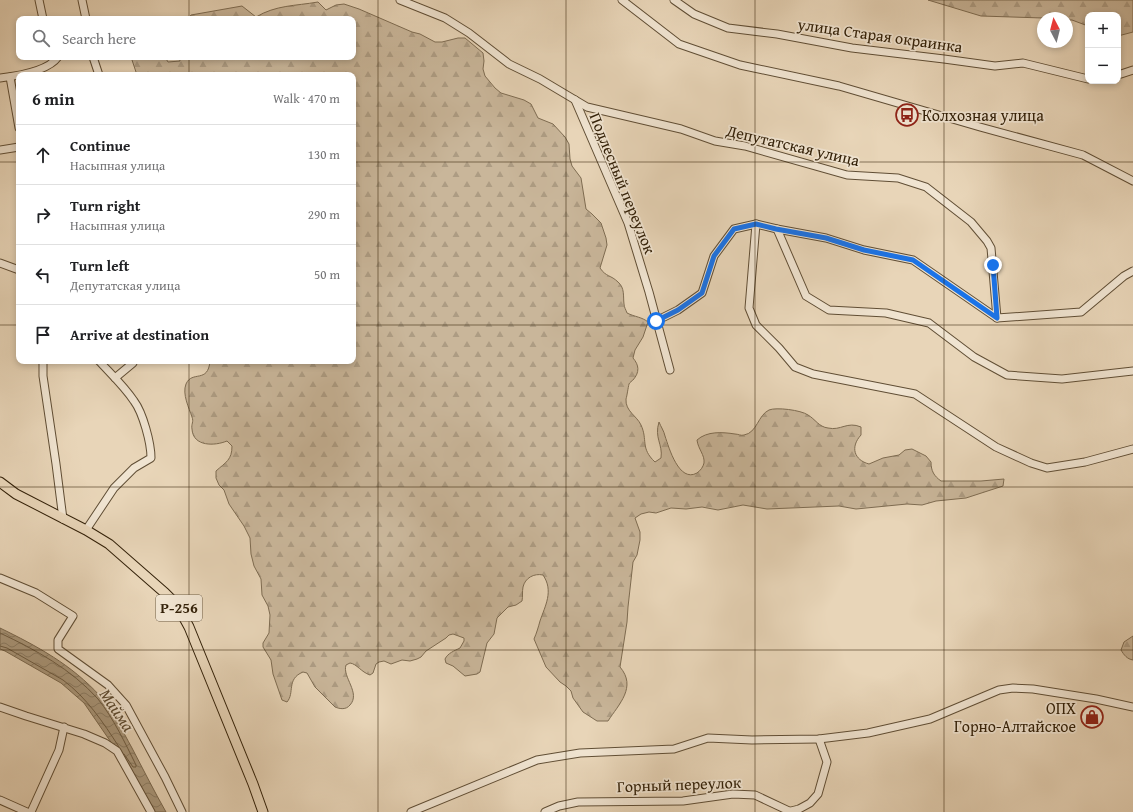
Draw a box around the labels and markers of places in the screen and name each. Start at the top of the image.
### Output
bus stop icon: Колхозная улица [894,102,920,128]
place label: Колхозная улица [922,103,1044,127]
place label: ОПХ Горно-Алтайское [954,696,1076,738]
shop icon: ОПХ Горно-Алтайское [1079,704,1105,730]

